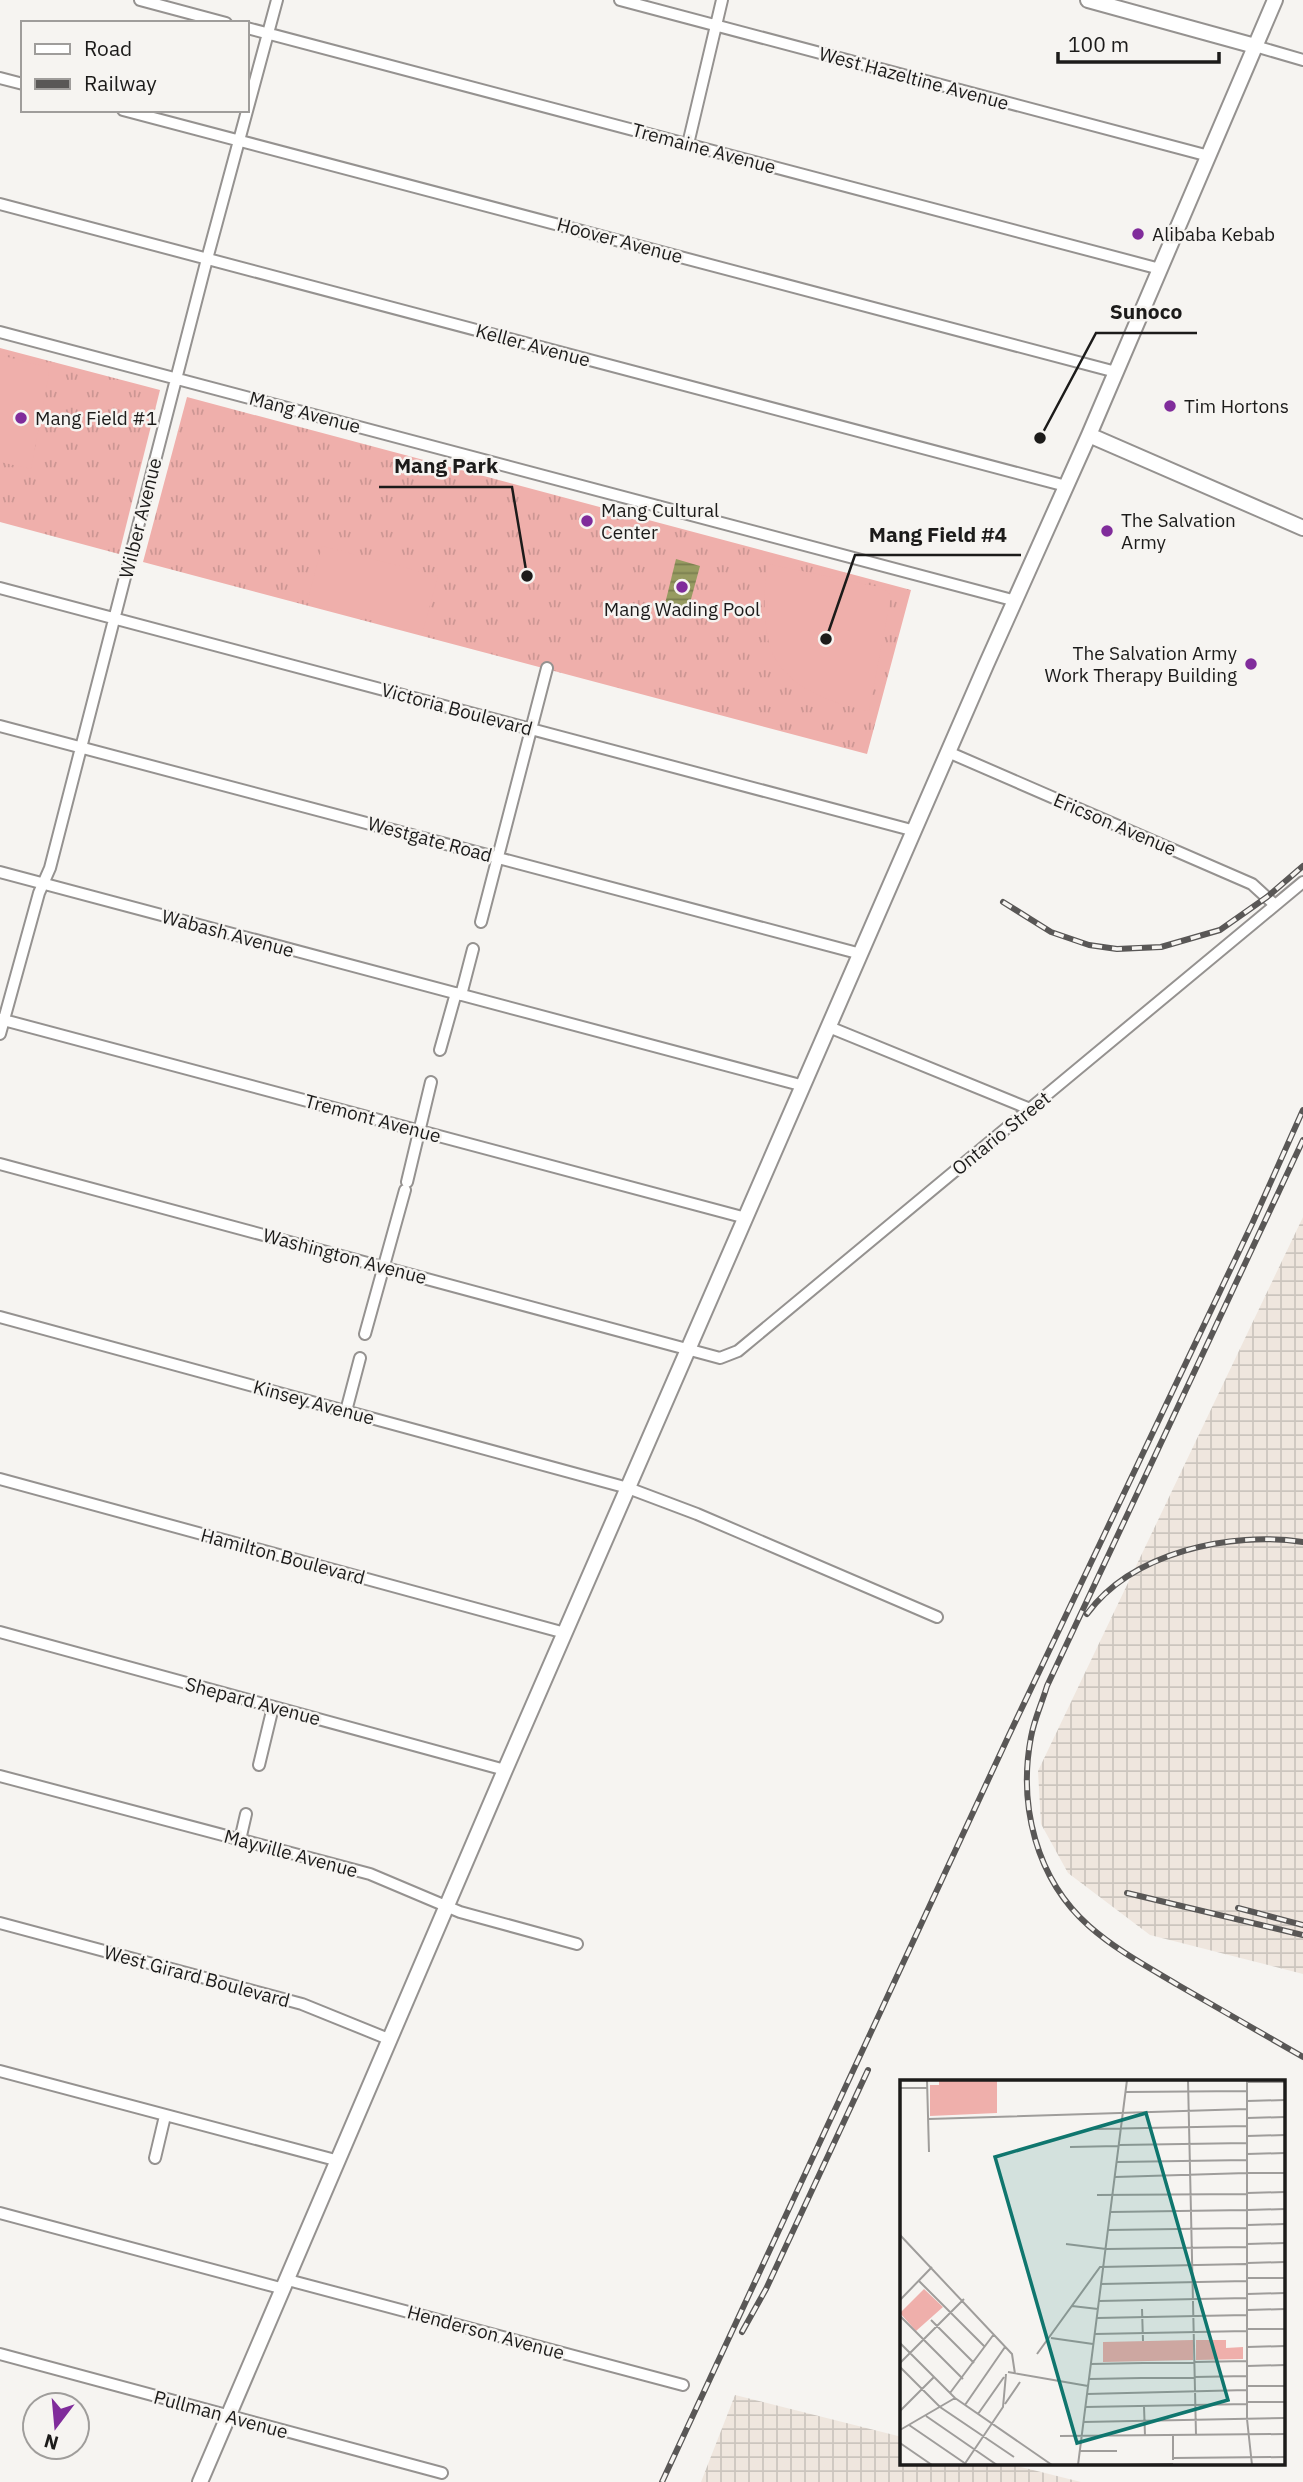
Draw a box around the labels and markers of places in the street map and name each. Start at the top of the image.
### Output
place label: Alibaba Kebab [1152,222,1275,246]
marker: Alibaba Kebab [1130,226,1146,242]
callout: Sunoco [1096,291,1197,333]
place label: Tim Hortons [1184,394,1289,418]
marker: Tim Hortons [1162,398,1178,414]
place label: Mang Field #1 [35,406,157,430]
marker: Mang Field #1 [13,410,29,426]
callout: Mang Park [379,445,512,487]
place label: Mang Cultural Center [601,498,719,544]
place label: The Salvation Army [1121,508,1236,554]
marker: Mang Cultural Center [579,513,595,529]
callout: Mang Field #4 [855,513,1021,555]
marker: The Salvation Army [1099,523,1115,539]
marker: Mang Wading Pool [674,579,690,595]
place label: Mang Wading Pool [604,597,760,621]
place label: The Salvation Army Work Therapy Building [1045,641,1238,687]
marker: The Salvation Army Work Therapy Building [1243,656,1259,672]

